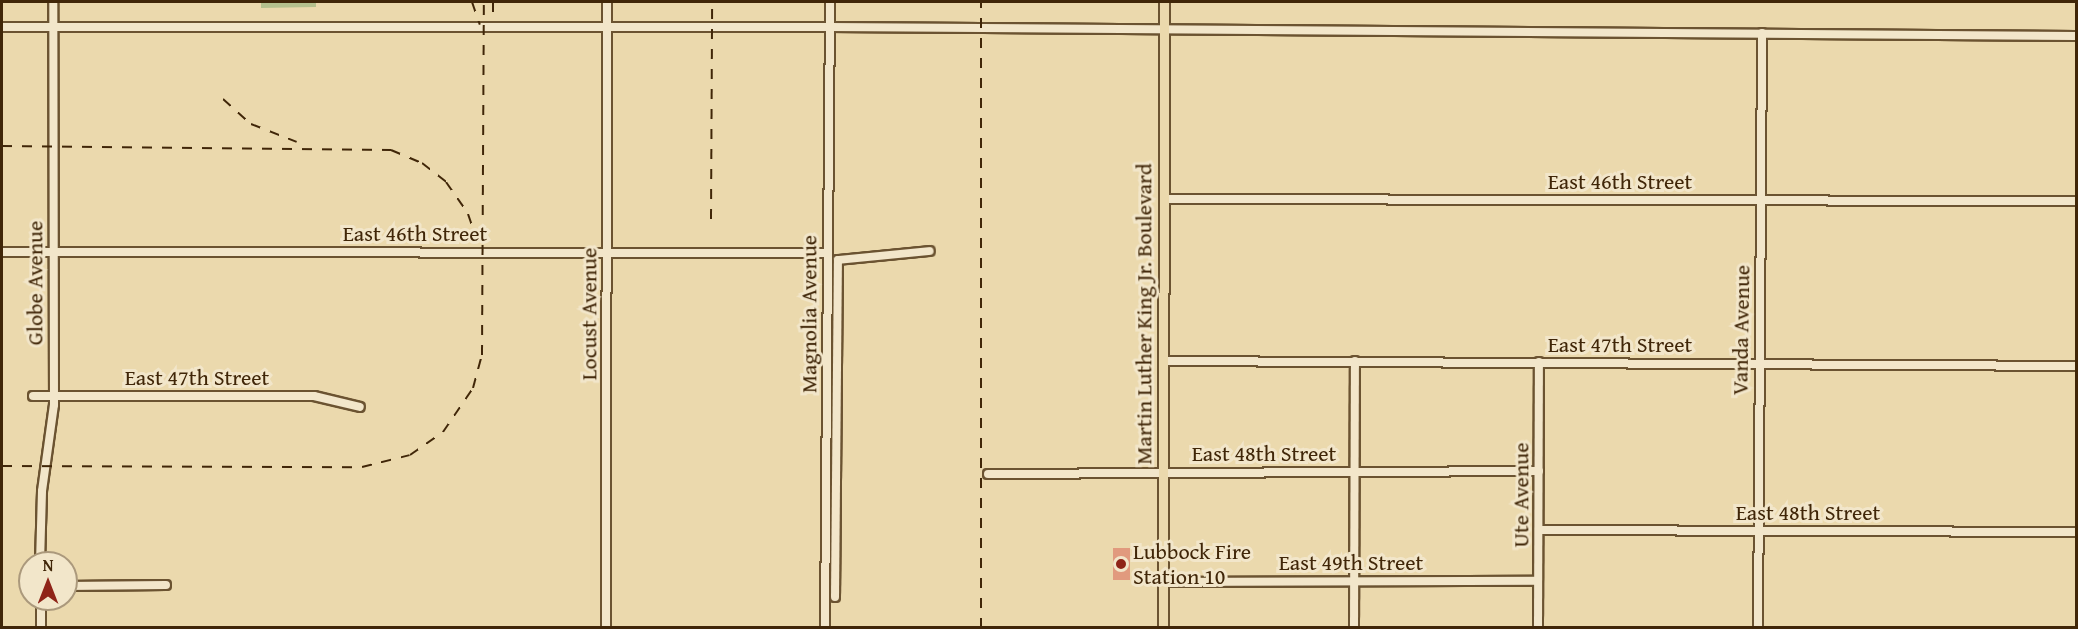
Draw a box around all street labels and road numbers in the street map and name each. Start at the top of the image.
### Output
street label: Martin Luther King Jr. Boulevard [1131,163,1157,465]
street label: East 46th Street [1548,169,1692,195]
street label: Globe Avenue [22,221,48,345]
street label: East 46th Street [343,221,487,247]
street label: Magnolia Avenue [796,235,822,393]
street label: Locust Avenue [576,248,602,380]
street label: Vanda Avenue [1727,265,1755,395]
street label: East 47th Street [1548,332,1692,358]
street label: East 47th Street [125,365,269,391]
street label: East 48th Street [1192,441,1336,467]
street label: Ute Avenue [1508,442,1534,548]
street label: East 48th Street [1736,500,1880,526]
street label: East 49th Street [1279,550,1423,576]

